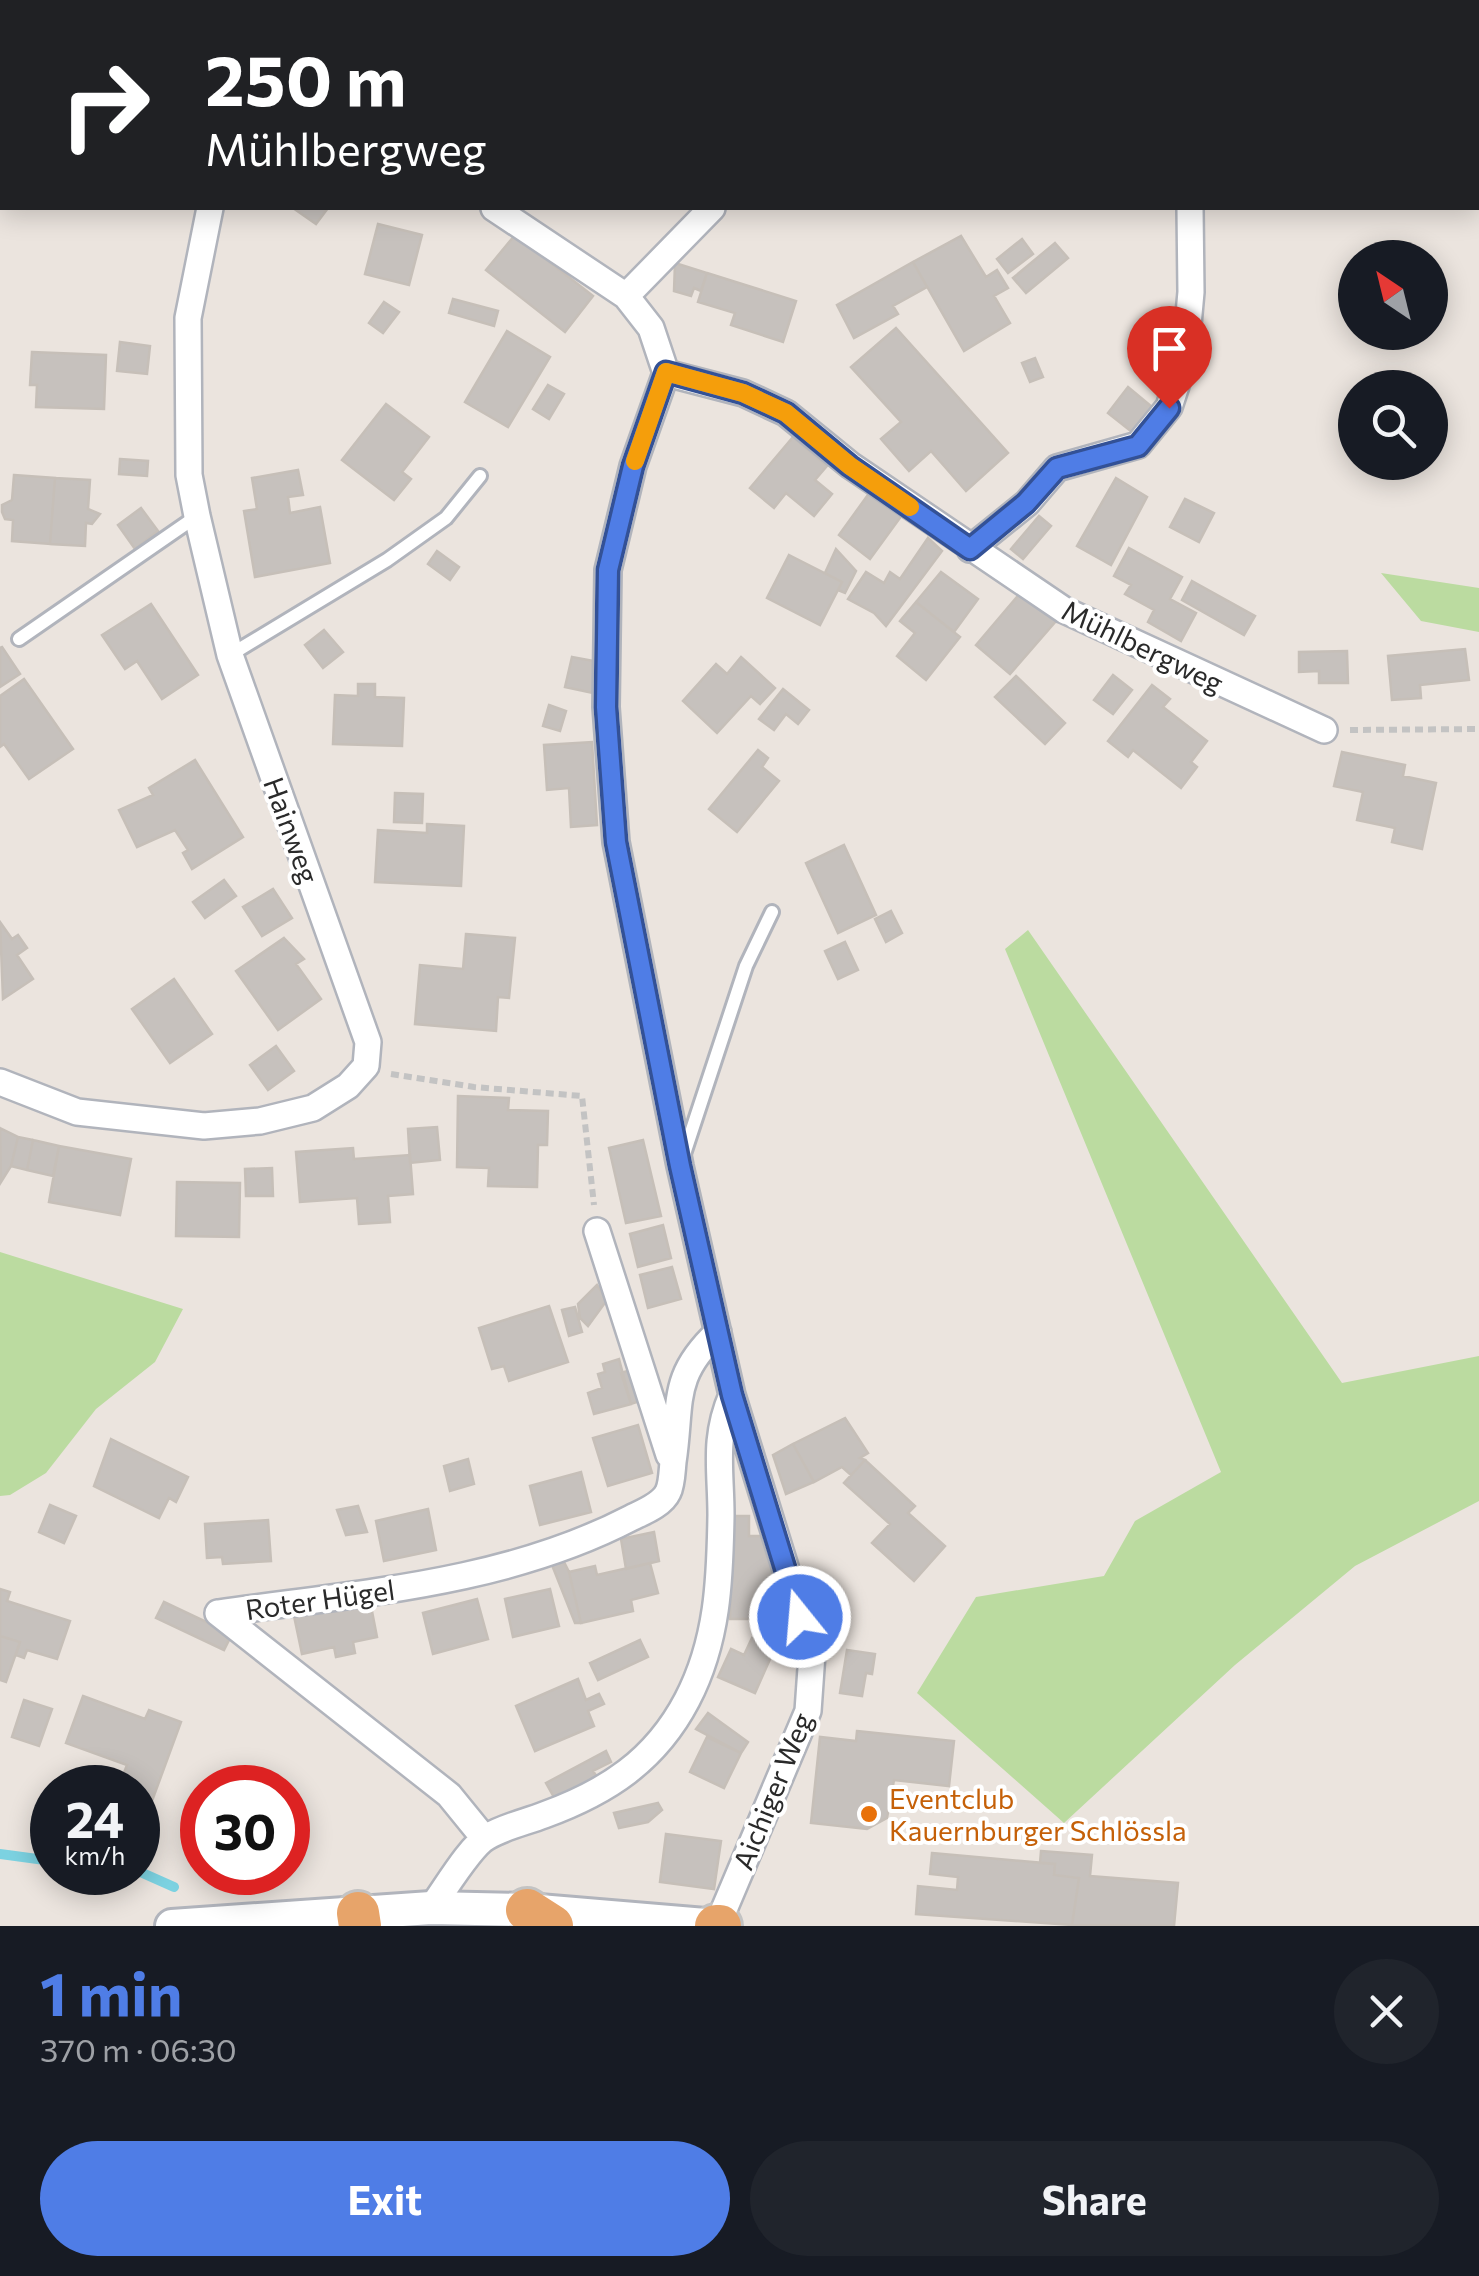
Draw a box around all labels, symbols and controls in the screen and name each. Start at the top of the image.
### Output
text: 250 m [205,35,407,120]
icon: right [40,40,170,170]
text: Mühlbergweg [205,120,486,175]
north arrow [1338,240,1448,350]
map controls [1338,240,1448,480]
pin [1127,306,1212,409]
icon: arrive [1142,321,1197,376]
button: search [1338,370,1448,480]
street label: Mühlbergweg [1057,592,1229,700]
street label: Hainweg [257,772,327,888]
position arrow [748,1565,852,1669]
street label: Roter Hügel [243,1572,397,1626]
street label: Aichiger Weg [725,1708,819,1874]
speed limit sign: 30 [180,1765,310,1895]
place label: Eventclub Kauernburger Schlössla [889,1781,1187,1847]
text: 24 [66,1787,124,1848]
marker: Eventclub Kauernburger Schlössla [858,1803,880,1825]
text: km/h [65,1840,125,1870]
text: 1 min [40,1955,182,2028]
button: close [1334,1959,1439,2064]
text: 370 m · 06:30 [40,2029,237,2069]
button: Exit [40,2141,730,2256]
button: Share [750,2141,1439,2256]

